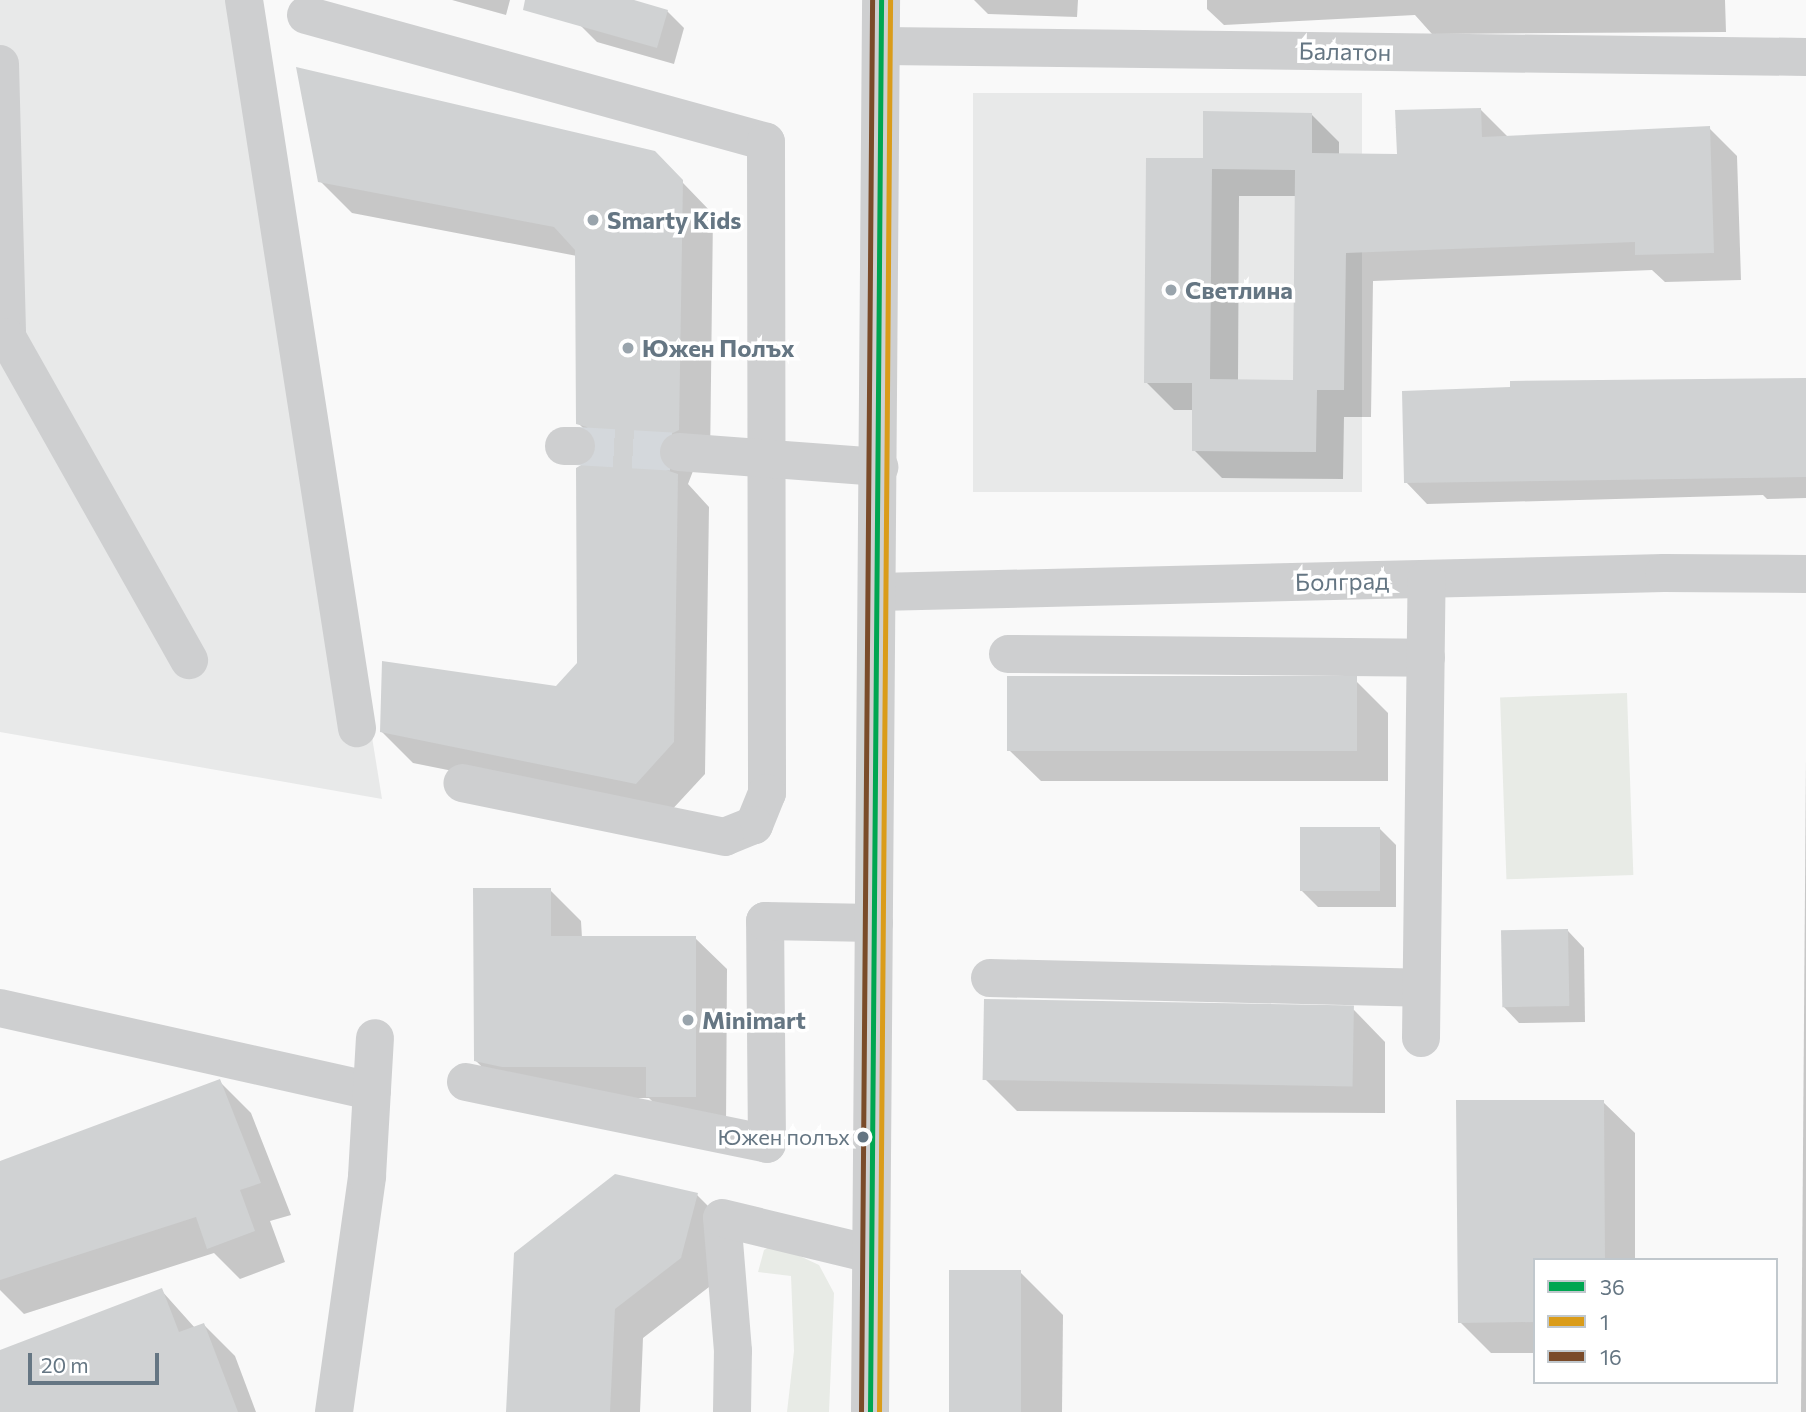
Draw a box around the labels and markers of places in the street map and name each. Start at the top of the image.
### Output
place label: Smarty Kids [607,206,741,234]
marker: Smarty Kids [585,212,601,228]
place label: Светлина [1185,276,1293,304]
marker: Светлина [1163,282,1179,298]
place label: Южен Полъх [642,334,795,362]
marker: Южен Полъх [620,340,636,356]
place label: Minimart [702,1006,806,1034]
marker: Minimart [680,1012,696,1028]
place label: Южен полъх [717,1124,850,1150]
marker: Южен полъх [856,1130,870,1144]

